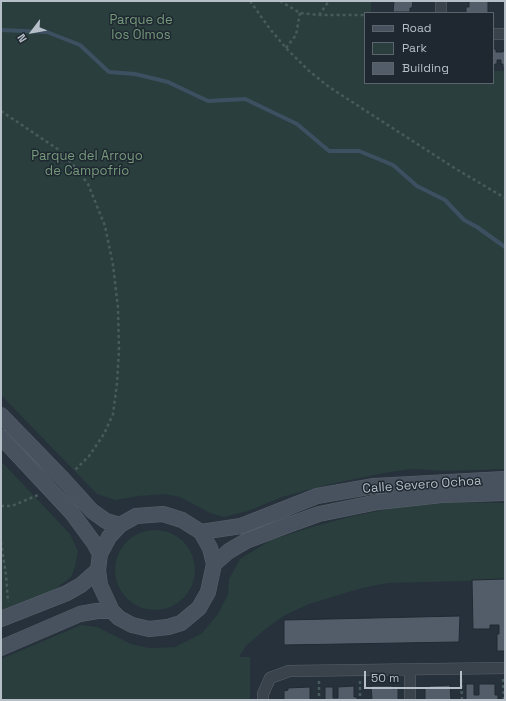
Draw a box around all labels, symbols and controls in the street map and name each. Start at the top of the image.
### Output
north arrow [12,12,52,52]
park label: Parque de los Olmos [109,12,173,43]
legend [364,12,494,84]
text: Road [402,20,431,36]
text: N [14,32,30,45]
text: Park [402,40,427,56]
text: Building [402,60,449,76]
park label: Parque del Arroyo de Campofrío [31,148,143,179]
street label: Calle Severo Ochoa [362,473,482,497]
scale bar [366,663,464,689]
text: 50 m [371,670,399,686]

